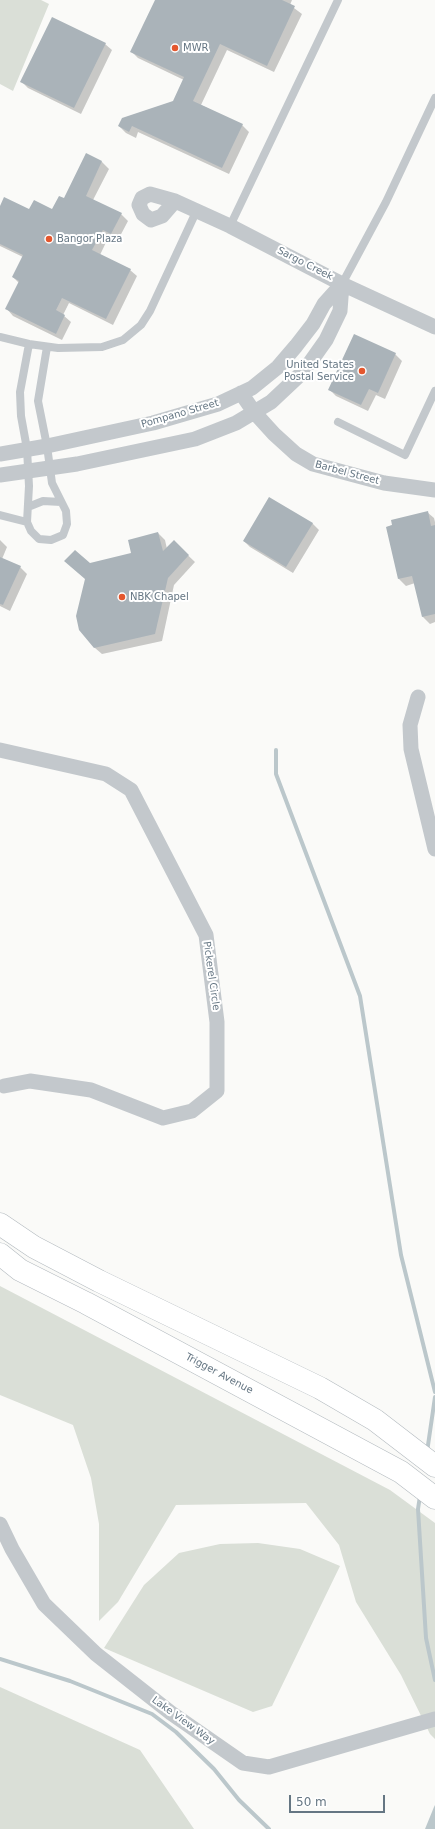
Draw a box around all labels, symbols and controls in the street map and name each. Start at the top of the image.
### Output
place label: MWR [183,42,208,54]
marker: MWR [170,43,180,53]
place label: Bangor Plaza [57,233,122,245]
marker: Bangor Plaza [44,234,54,244]
street label: Sargo Creek [275,245,335,283]
place label: United States Postal Service [284,359,354,382]
marker: United States Postal Service [357,366,367,376]
street label: Pompano Street [140,397,220,431]
street label: Barbel Street [314,459,380,487]
place label: NBK Chapel [130,591,189,603]
marker: NBK Chapel [117,592,127,602]
street label: Pickerel Circle [200,941,222,1011]
street label: Trigger Avenue [183,1351,255,1397]
street label: Lake View Way [149,1694,217,1748]
scale bar [291,1787,387,1813]
text: 50 m [296,1795,327,1809]

